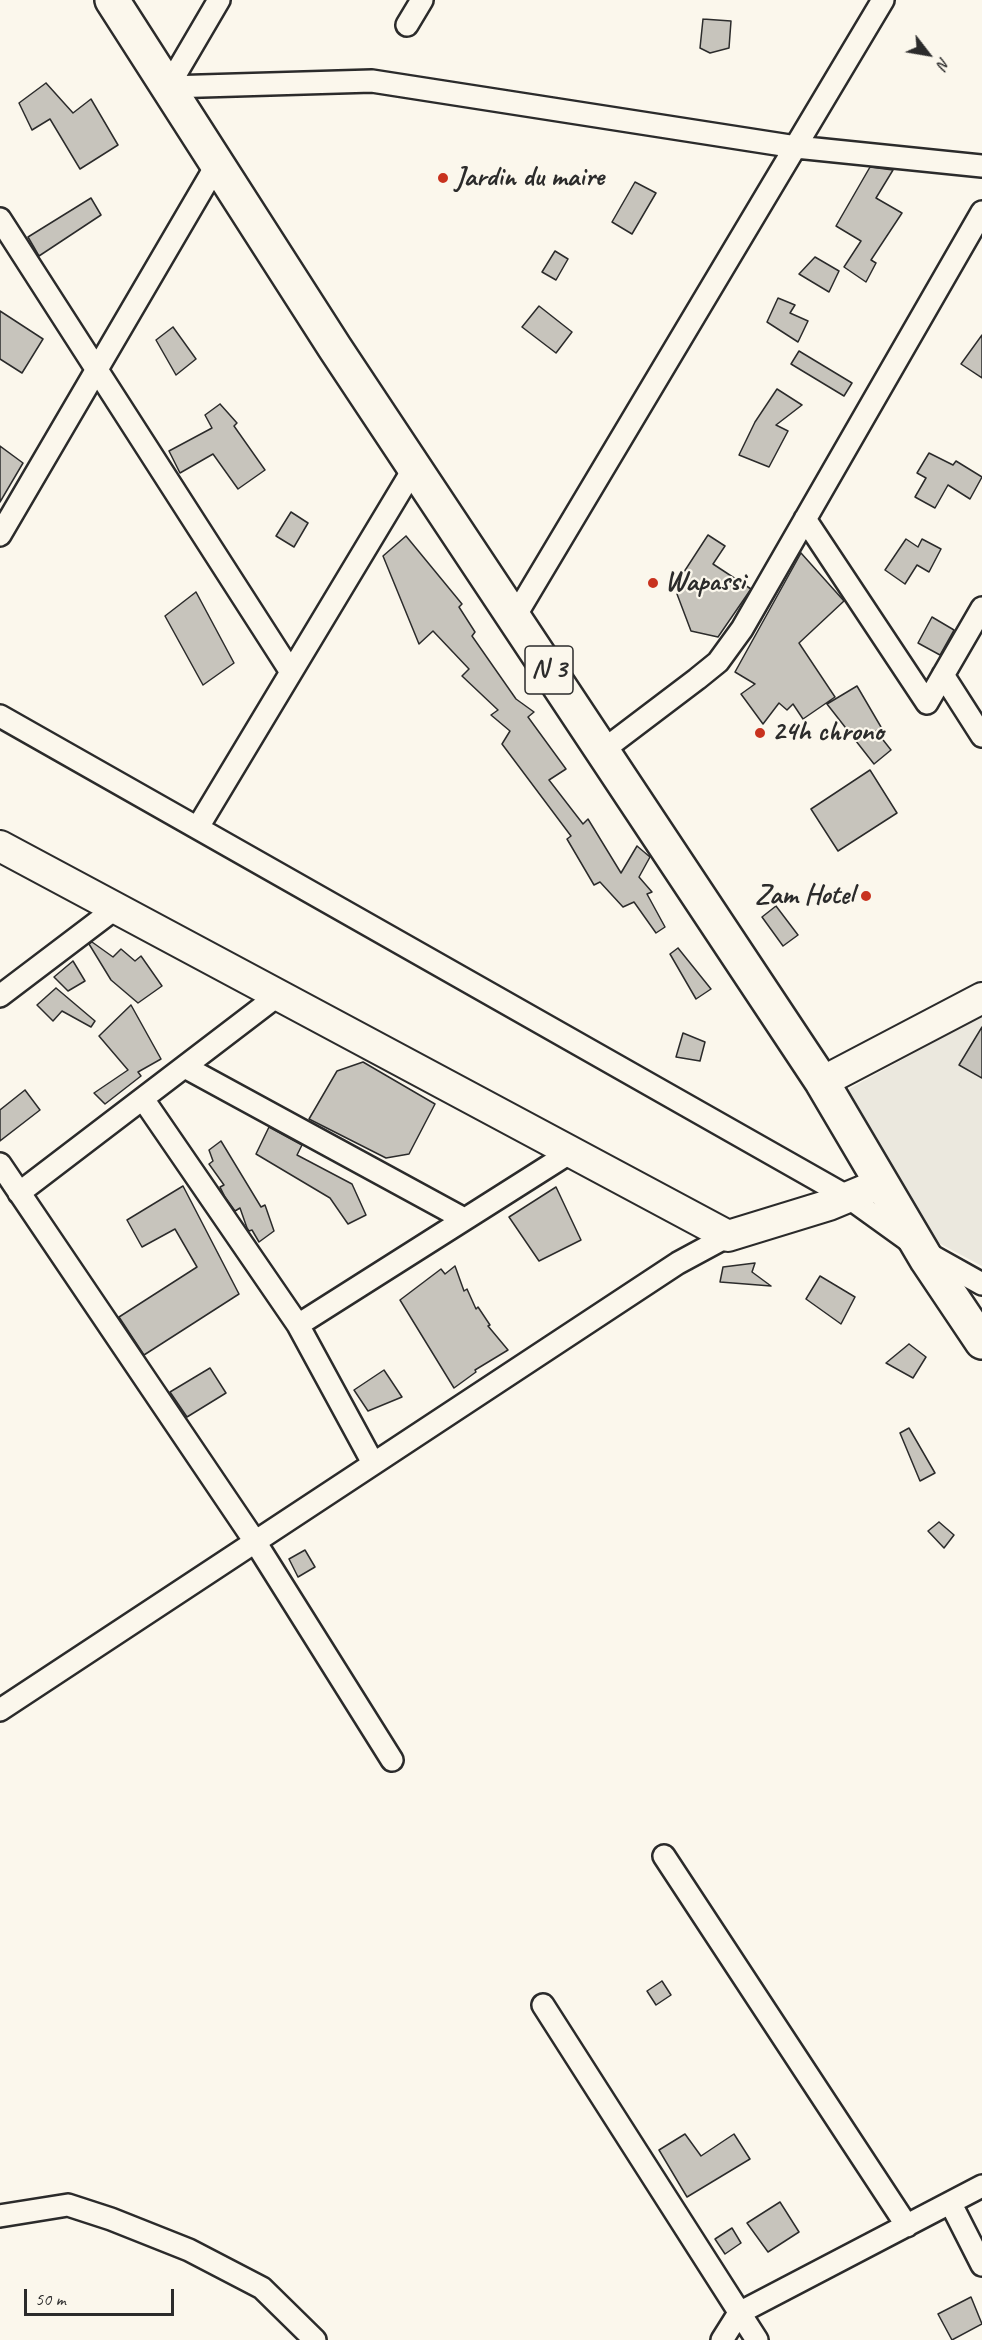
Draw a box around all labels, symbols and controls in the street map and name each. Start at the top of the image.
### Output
north arrow [898,24,958,84]
text: N [932,54,955,73]
place label: Jardin du maire [455,161,604,195]
marker: Jardin du maire [436,171,450,185]
place label: Wapassi [665,566,745,600]
marker: Wapassi [646,576,660,590]
road number: N 3 [525,646,573,694]
place label: 24h chrono [772,716,884,750]
marker: 24h chrono [753,726,767,740]
place label: Zam Hotel [755,879,854,913]
marker: Zam Hotel [859,889,873,903]
scale bar [27,2277,177,2315]
text: 50 m [35,2288,66,2310]

